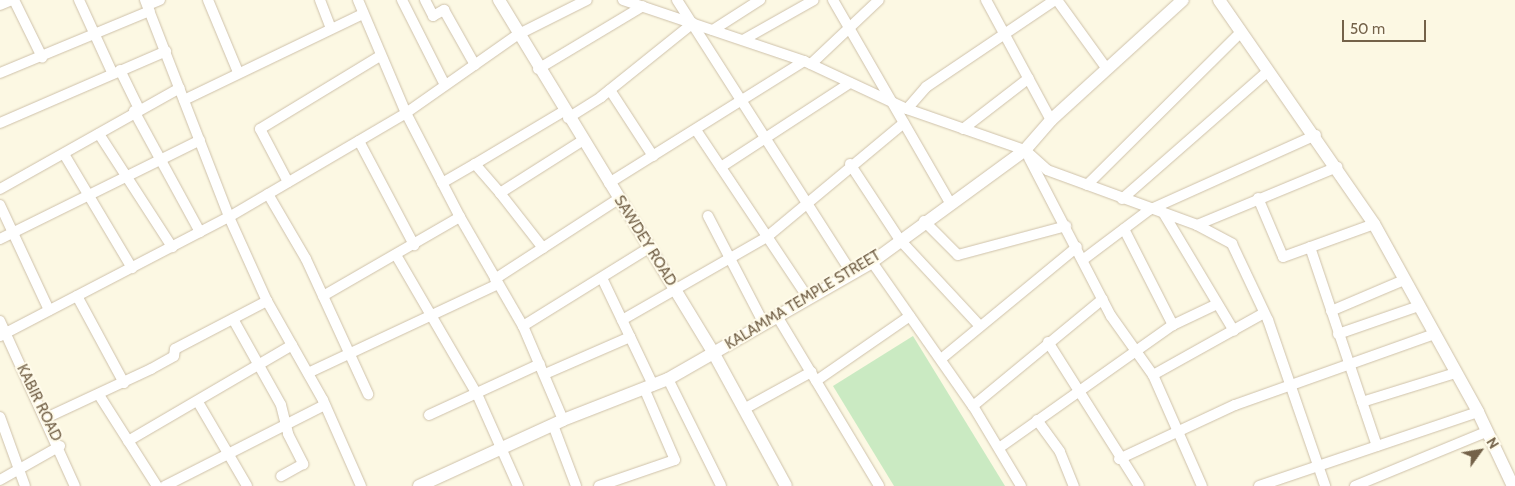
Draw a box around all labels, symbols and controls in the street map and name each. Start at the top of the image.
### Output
scale bar [1345,10,1429,42]
text: 50 m [1350,20,1385,38]
street label: SAWDEY ROAD [610,192,680,290]
street label: KALAMMA TEMPLE STREET [722,246,884,354]
street label: KABIR ROAD [13,362,65,444]
north arrow [1455,426,1505,476]
text: N [1482,434,1503,452]

